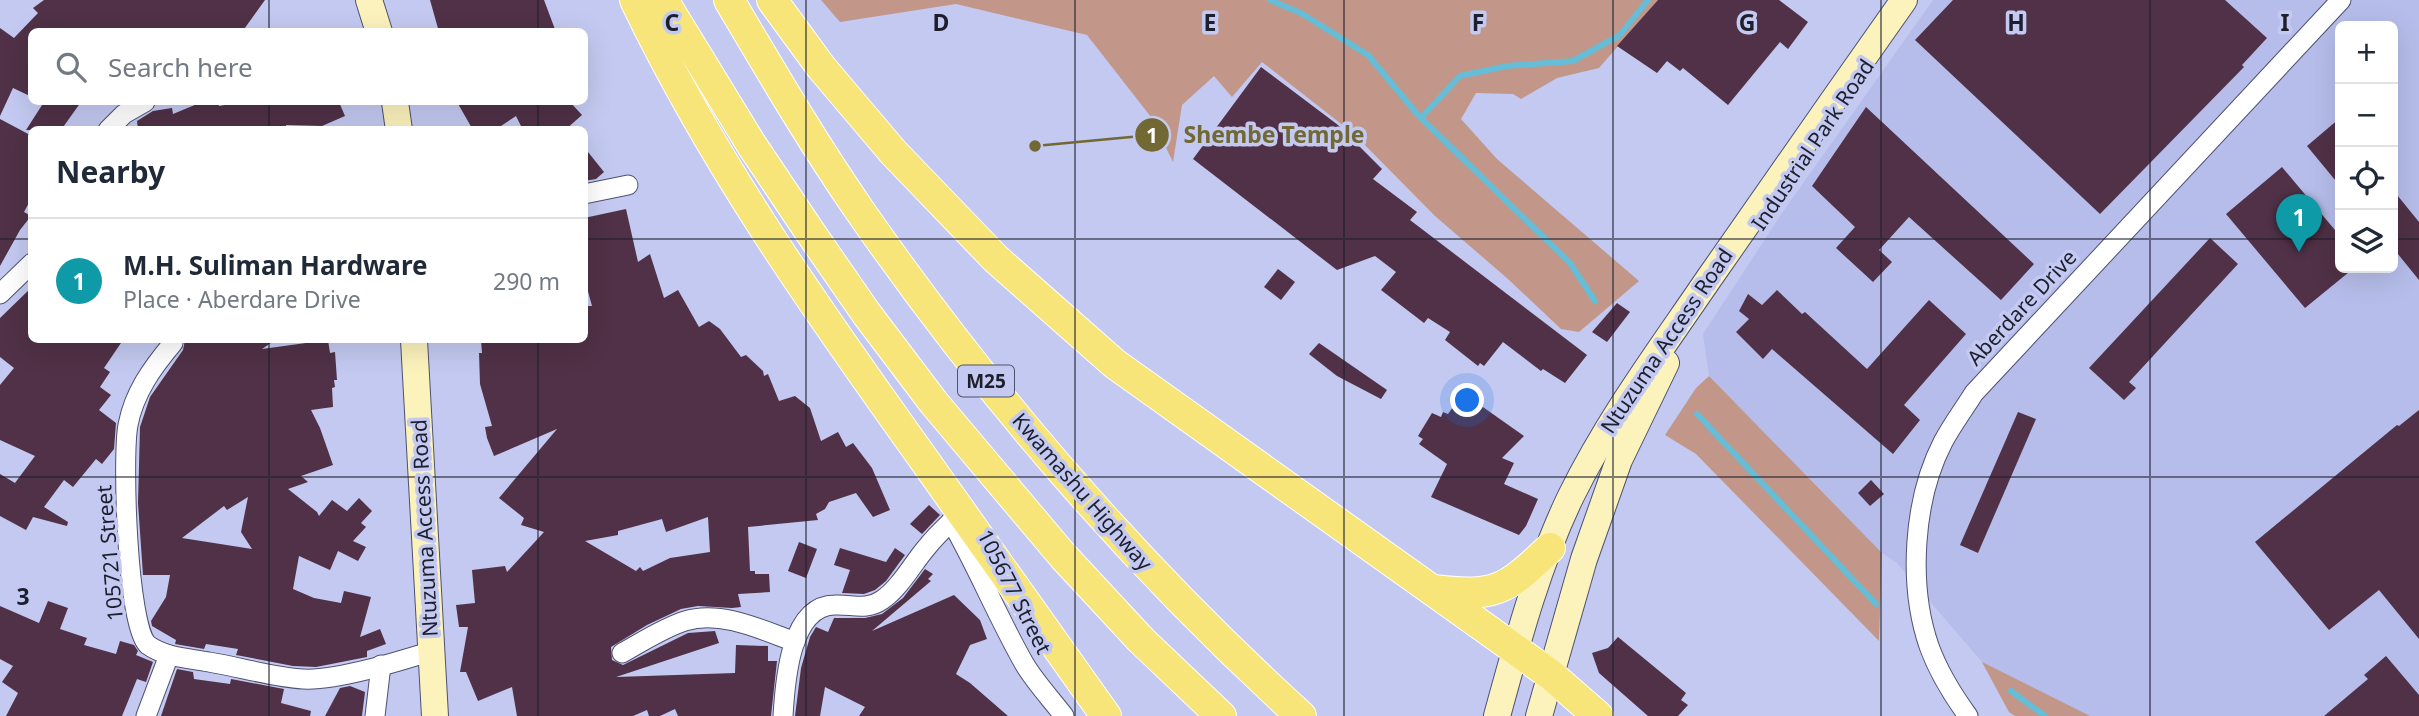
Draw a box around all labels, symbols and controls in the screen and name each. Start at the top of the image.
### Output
text: C [665,6,680,38]
text: D [933,6,949,38]
text: E [1204,6,1216,38]
text: F [1472,6,1484,38]
text: G [1739,6,1755,38]
text: H [2007,6,2025,38]
text: I [2281,6,2290,38]
map controls [2335,21,2398,273]
button: + [2335,21,2398,84]
search box [28,28,588,105]
icon: search [52,48,90,86]
text: Search here [108,49,253,85]
street label: Industrial Park Road [1744,53,1880,235]
button: − [2335,84,2398,147]
callout: Shembe Temple [1134,113,1378,157]
text: Shembe Temple [1184,118,1364,150]
text: 1 [1146,121,1158,149]
button: locate [2335,147,2398,210]
text: Nearby [56,151,165,192]
pin: 1 [2276,194,2322,252]
button: layers [2335,210,2398,273]
street label: Ntuzuma Access Road [1594,242,1739,439]
street label: Aberdare Drive [1960,243,2082,371]
text: M.H. Suliman Hardware [123,247,428,283]
text: 1 [72,265,86,297]
text: 290 m [493,265,560,297]
text: Place · Aberdare Drive [123,283,361,315]
road number: M25 [958,366,1014,396]
your location [1450,383,1484,417]
street label: Kwamashu Highway [1007,407,1159,576]
street label: Ntuzuma Access Road [404,419,444,637]
street label: 105721 Street [89,484,129,622]
street label: 105677 Street [972,525,1058,659]
text: 3 [16,580,30,612]

